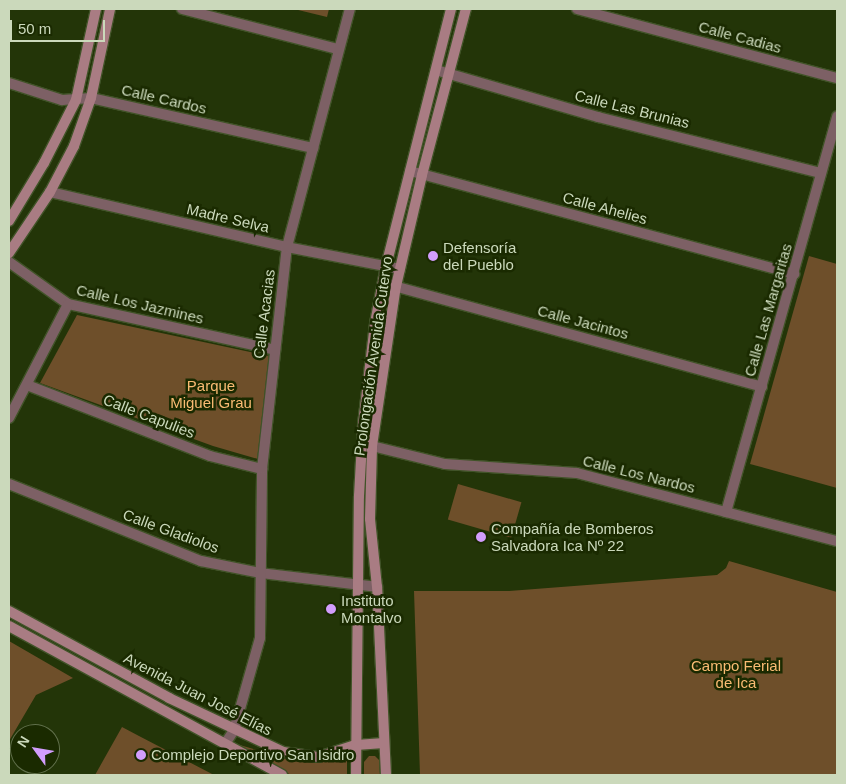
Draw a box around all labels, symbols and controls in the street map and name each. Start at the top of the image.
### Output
scale bar [12,10,108,42]
street label: Calle Cadias [697,17,783,57]
text: 50 m [18,20,51,37]
street label: Calle Cardos [120,80,208,118]
street label: Calle Las Brunias [573,86,691,132]
street label: Calle Ahelies [560,188,650,228]
street label: Madre Selva [185,200,271,236]
place label: Defensoría del Pueblo [443,238,516,273]
street label: Calle Las Margaritas [740,241,796,379]
marker: Defensoría del Pueblo [427,250,439,262]
street label: Prolongación Avenida Cutervo [350,255,396,457]
street label: Calle Acacias [250,268,278,360]
street label: Calle Los Jazmines [75,281,205,327]
street label: Calle Jacintos [536,301,630,343]
park label: Parque Miguel Grau [170,376,252,411]
street label: Calle Capulies [101,390,197,442]
street label: Calle Los Nardos [581,451,697,497]
street label: Calle Gladiolos [121,505,221,557]
place label: Compañía de Bomberos Salvadora Ica Nº 22 [491,519,654,554]
marker: Compañía de Bomberos Salvadora Ica Nº 22 [475,531,487,543]
place label: Instituto Montalvo [341,591,402,626]
marker: Instituto Montalvo [325,603,337,615]
street label: Avenida Juan José Elías [121,649,275,739]
park label: Campo Ferial de Ica [691,656,781,691]
north arrow [10,724,60,774]
text: N [14,733,33,750]
place label: Complejo Deportivo San Isidro [151,746,354,764]
marker: Complejo Deportivo San Isidro [135,749,147,761]

